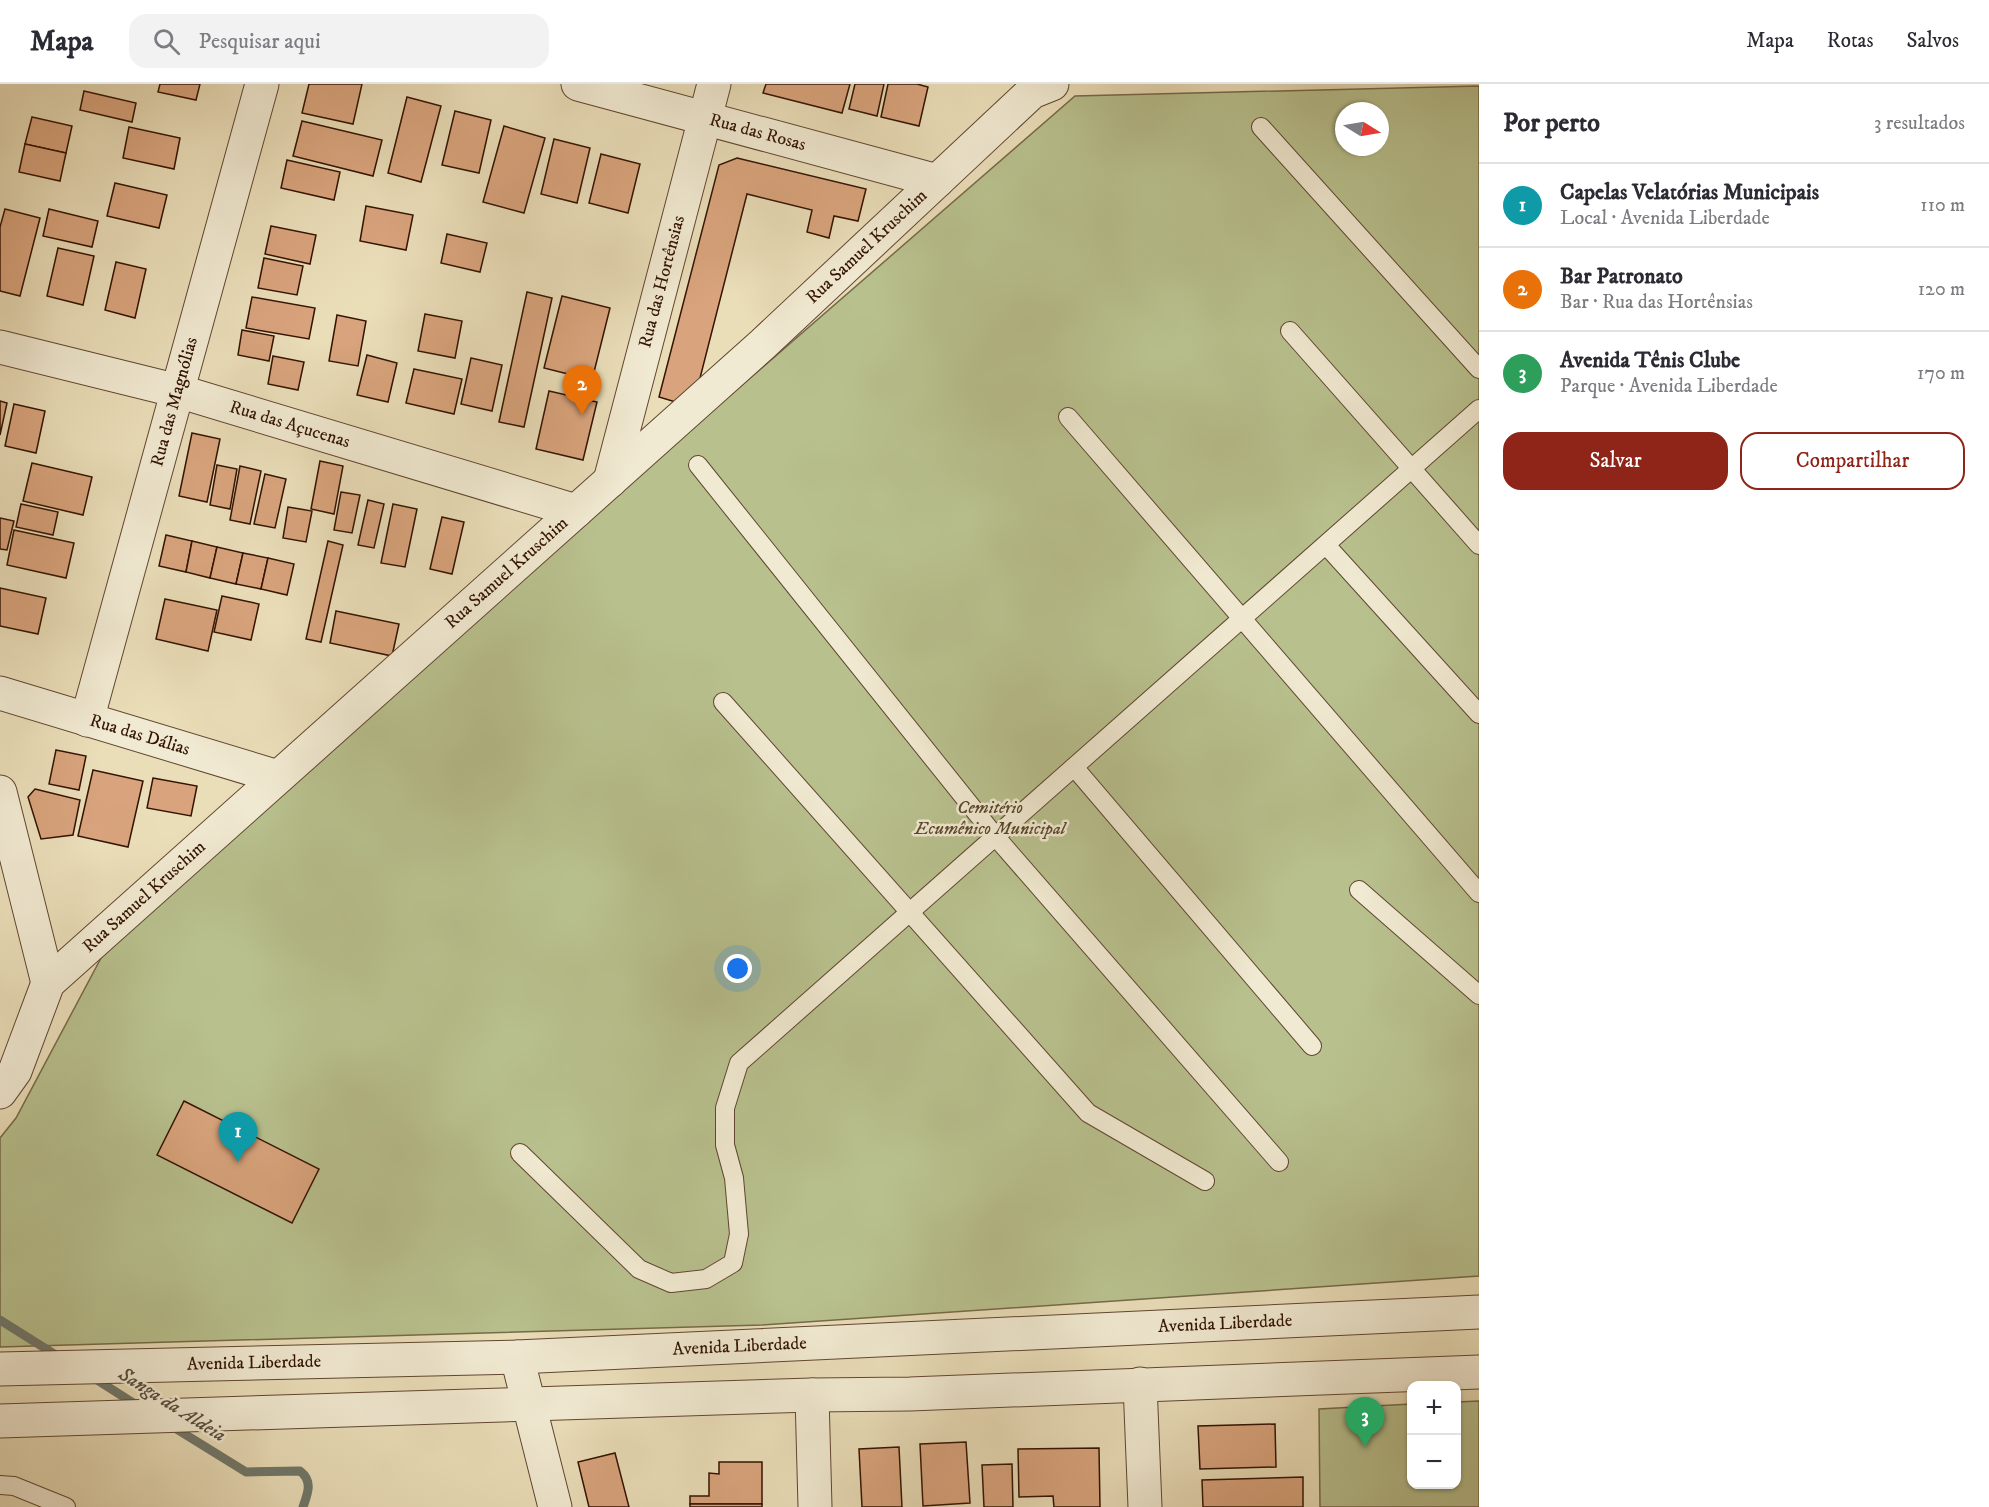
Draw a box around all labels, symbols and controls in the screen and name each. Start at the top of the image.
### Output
search box [129,14,549,68]
text: Mapa [30,24,93,59]
icon: search [150,25,183,58]
text: Pesquisar aqui [198,28,321,55]
text: Mapa [1746,28,1794,54]
text: Rotas [1827,28,1874,54]
text: Salvos [1907,28,1959,54]
north arrow [1335,102,1389,156]
text: Por perto [1503,107,1600,140]
street label: Rua das Rosas [707,109,808,156]
text: 3 resultados [1874,111,1965,136]
text: Capelas Velatórias Municipais [1560,179,1819,206]
street label: Rua Samuel Kruschim [802,185,932,309]
text: 1 [1519,193,1526,218]
text: 110 m [1920,193,1965,218]
text: Local · Avenida Liberdade [1560,206,1770,231]
street label: Rua das Hortênsias [634,213,690,350]
text: Bar Patronato [1560,263,1683,290]
text: 2 [1518,277,1527,302]
text: 120 m [1918,277,1965,302]
text: Bar · Rua das Hortênsias [1560,290,1753,315]
street label: Rua das Magnólias [146,335,203,469]
text: Avenida Tênis Clube [1560,347,1740,374]
text: 3 [1519,361,1526,386]
text: 170 m [1917,361,1965,386]
pin: 2 [562,366,602,415]
text: Parque · Avenida Liberdade [1560,374,1778,399]
street label: Rua das Açucenas [227,396,353,453]
button: Salvar [1503,432,1728,490]
button: Compartilhar [1740,432,1965,490]
street label: Rua Samuel Kruschim [441,512,573,634]
street label: Rua das Dálias [87,710,192,761]
park label: Cemitério Ecumênico Municipal [914,797,1068,840]
street label: Rua Samuel Kruschim [78,836,210,958]
your location [723,954,752,983]
pin: 1 [218,1112,258,1162]
street label: Avenida Liberdade [1158,1310,1293,1338]
street label: Avenida Liberdade [672,1332,807,1361]
street label: Avenida Liberdade [187,1351,321,1376]
water label: Sanga da Aldeia [113,1362,230,1448]
map controls [1407,1381,1461,1489]
button: + [1407,1381,1461,1435]
pin: 3 [1346,1398,1384,1447]
button: − [1407,1435,1461,1489]

